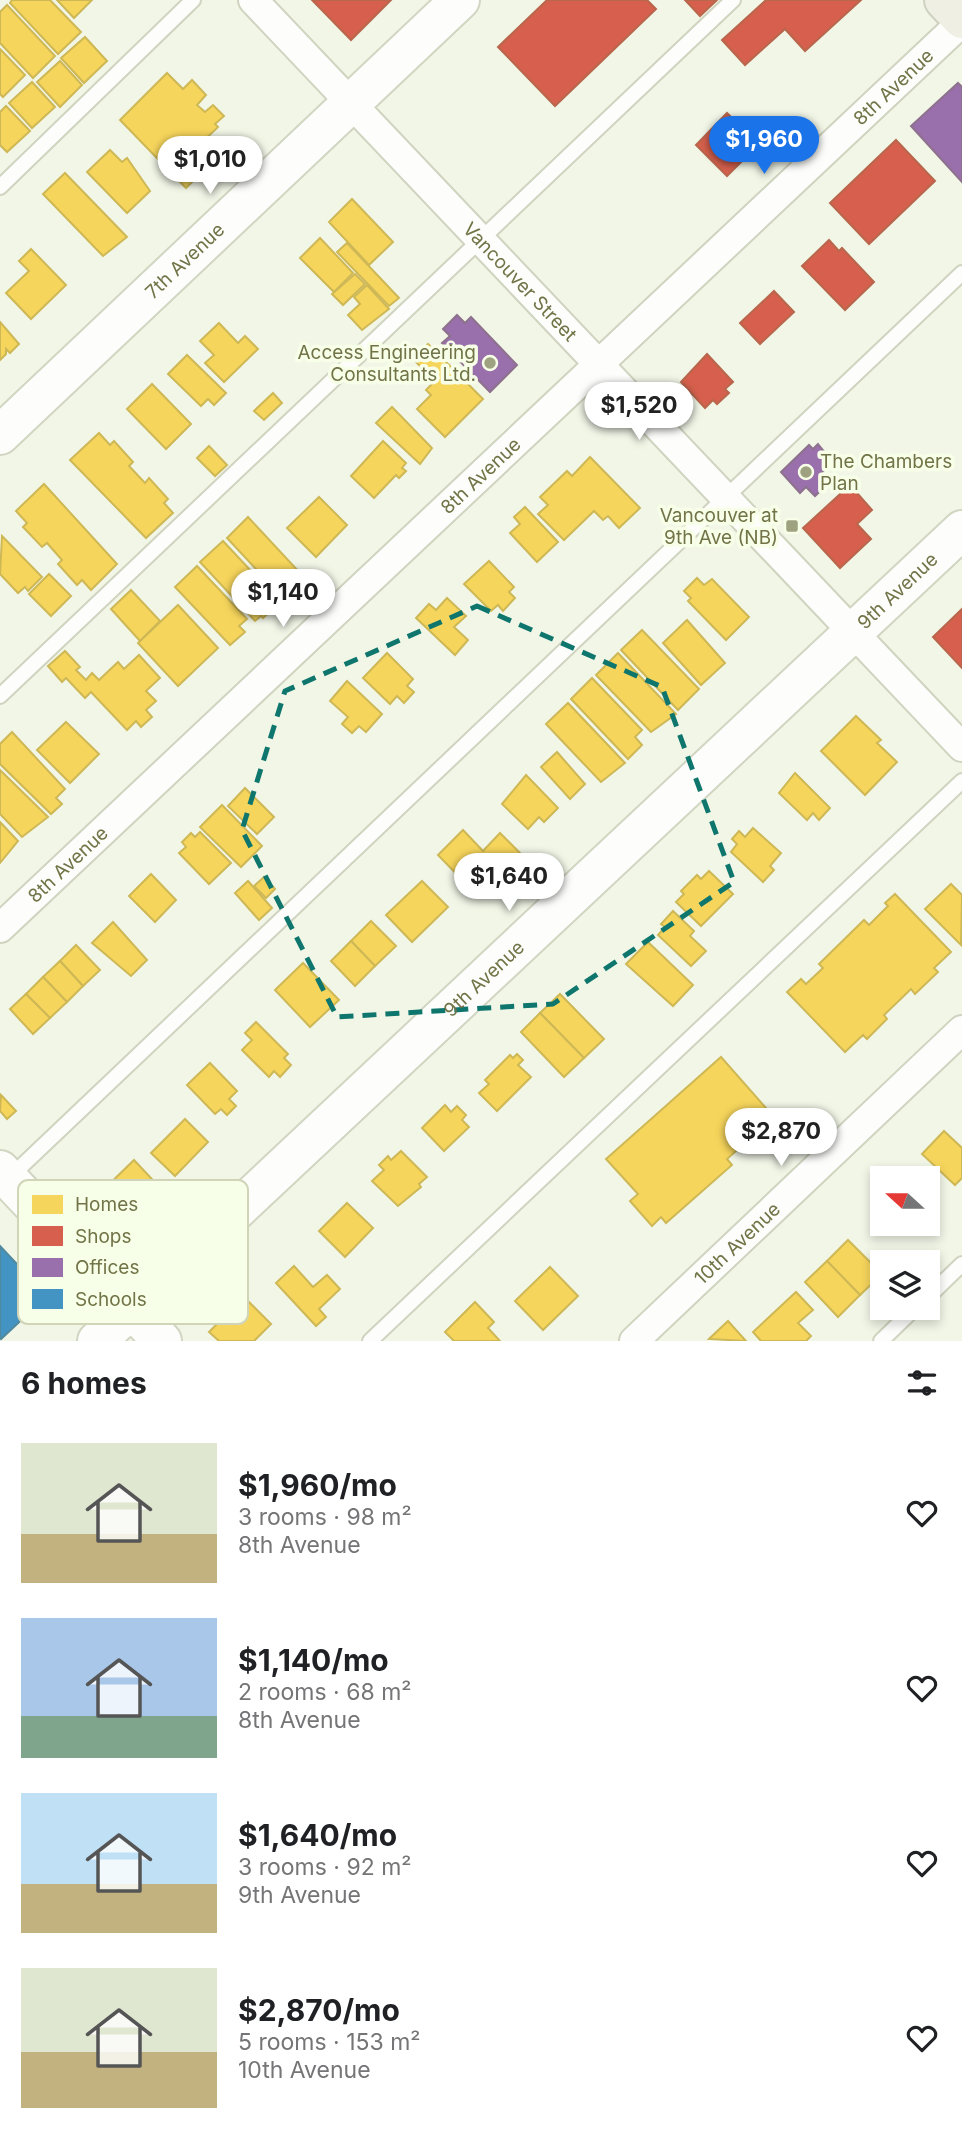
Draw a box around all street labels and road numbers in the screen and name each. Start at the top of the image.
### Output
street label: 8th Avenue [848,44,938,130]
street label: Vancouver Street [458,217,582,346]
street label: 7th Avenue [140,218,229,303]
street label: 8th Avenue [436,432,525,519]
street label: 9th Avenue [852,548,942,634]
street label: 8th Avenue [23,821,112,907]
street label: 9th Avenue [439,935,529,1022]
street label: 10th Avenue [689,1197,785,1289]

